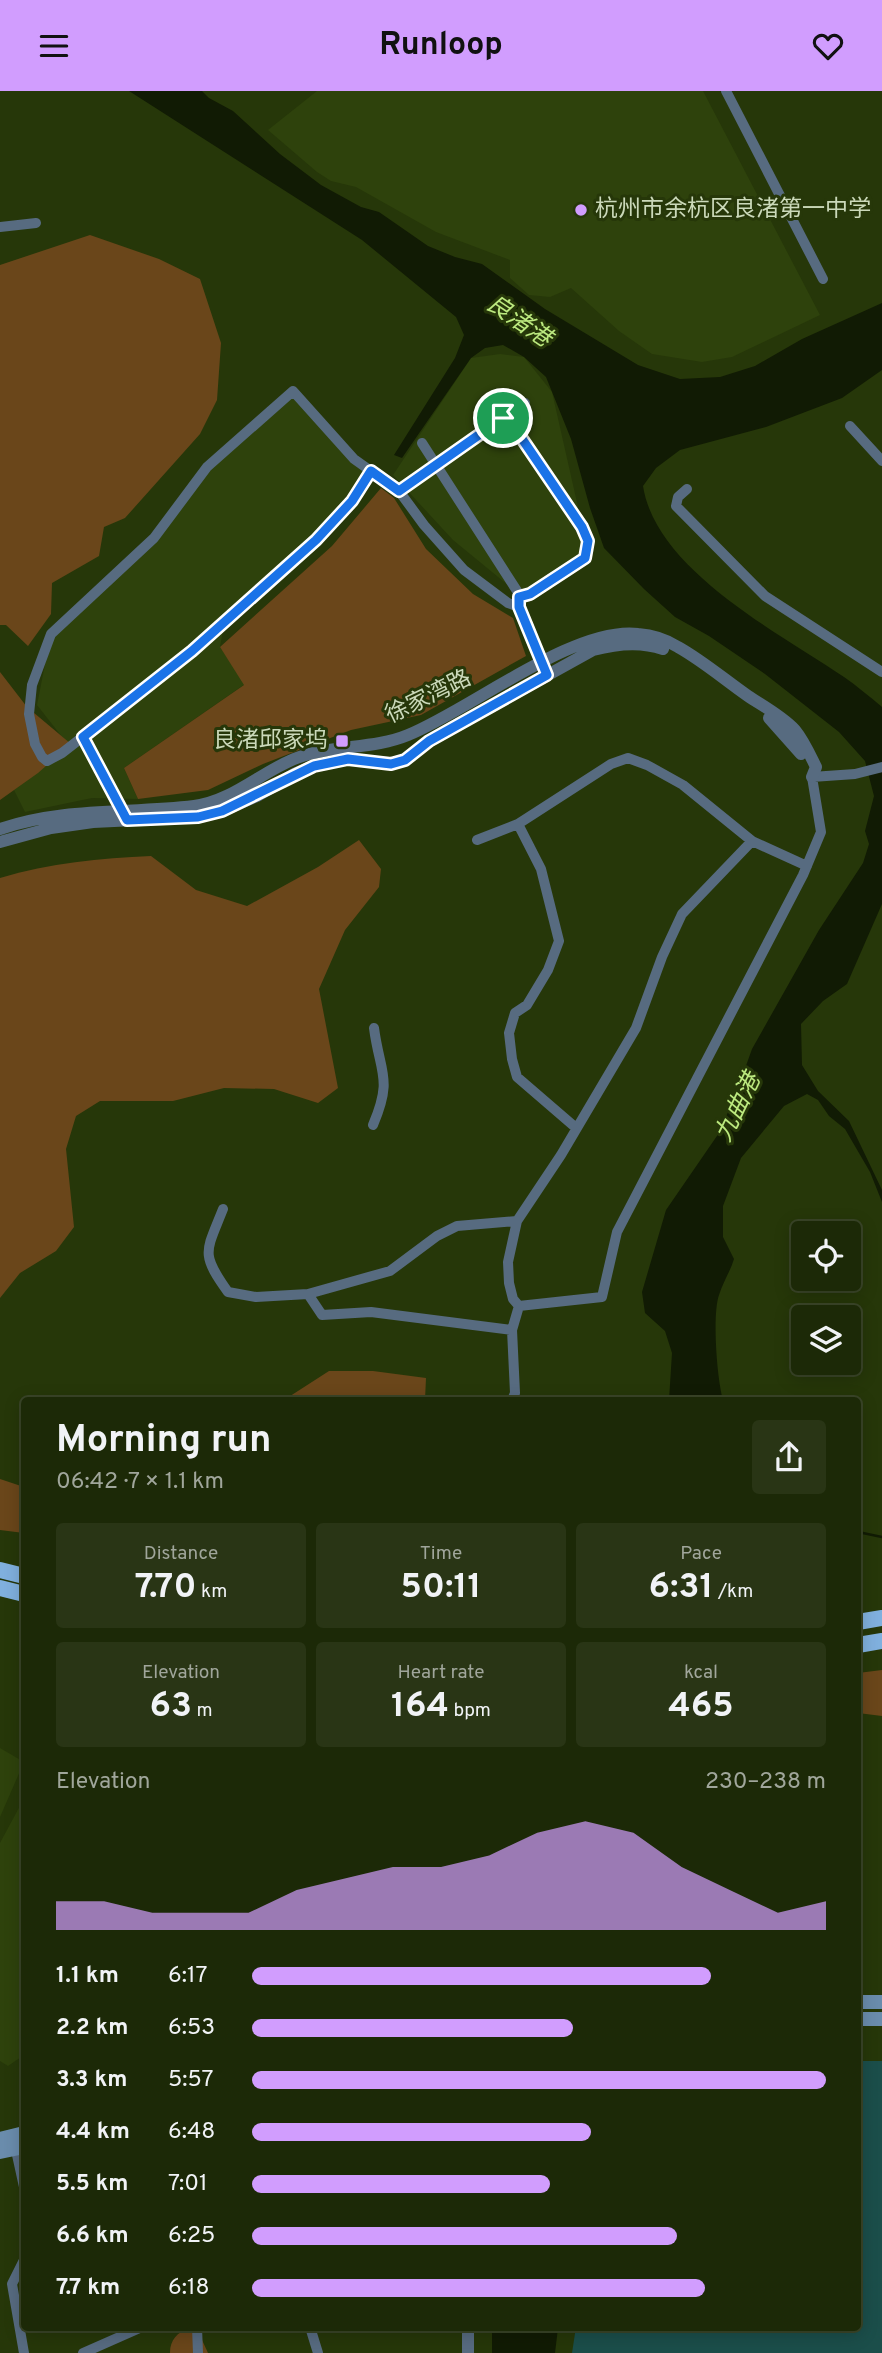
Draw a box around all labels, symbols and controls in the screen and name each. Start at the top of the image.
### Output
text: Runloop [379,26,503,66]
icon: menu [35,27,73,65]
icon: heart [809,27,847,65]
place label: 杭州市余杭区良渚第一中学 [595,196,871,225]
marker: 杭州市余杭区良渚第一中学 [573,202,589,218]
water label: 良渚港 [480,289,559,356]
pin [473,388,533,448]
icon: arrive [484,399,522,437]
street label: 徐家湾路 [381,665,477,731]
place label: 良渚邱家坞 [213,727,328,756]
marker: 良渚邱家坞 [334,733,350,749]
water label: 九曲港 [710,1066,770,1147]
map controls [791,1221,861,1375]
button: locate [791,1221,861,1291]
button: layers [791,1305,861,1375]
text: Morning run [56,1417,272,1466]
button: share [752,1420,826,1494]
text: 06:42 · 7 × 1.1 km [56,1468,224,1497]
text: Distance [144,1542,218,1566]
text: Time [420,1542,462,1566]
text: Pace [680,1542,722,1566]
text: 7.70 [135,1566,196,1610]
text: 50:11 [401,1566,481,1610]
text: 6:31 [649,1566,714,1610]
text: km [196,1580,227,1604]
text: /km [714,1580,753,1604]
text: Elevation [142,1661,220,1685]
text: Heart rate [398,1661,484,1685]
text: kcal [684,1661,718,1685]
text: 63 [149,1685,192,1729]
text: 164 [391,1685,449,1729]
text: 465 [668,1685,734,1729]
text: m [192,1699,213,1723]
text: bpm [449,1699,491,1723]
text: Elevation [56,1768,151,1797]
text: 230–238 m [705,1768,826,1797]
text: 1.1 km [56,1962,119,1991]
text: 6:17 [168,1962,207,1991]
text: 2.2 km [56,2014,129,2043]
text: 6:53 [168,2014,215,2043]
text: 3.3 km [56,2066,127,2095]
text: 5:57 [168,2066,214,2095]
text: 4.4 km [56,2118,130,2147]
text: 6:48 [168,2118,215,2147]
text: 5.5 km [56,2170,129,2199]
text: 7:01 [168,2170,208,2199]
text: 6.6 km [56,2222,129,2251]
text: 6:25 [168,2222,215,2251]
text: 7.7 km [56,2274,120,2303]
text: 6:18 [168,2274,210,2303]

